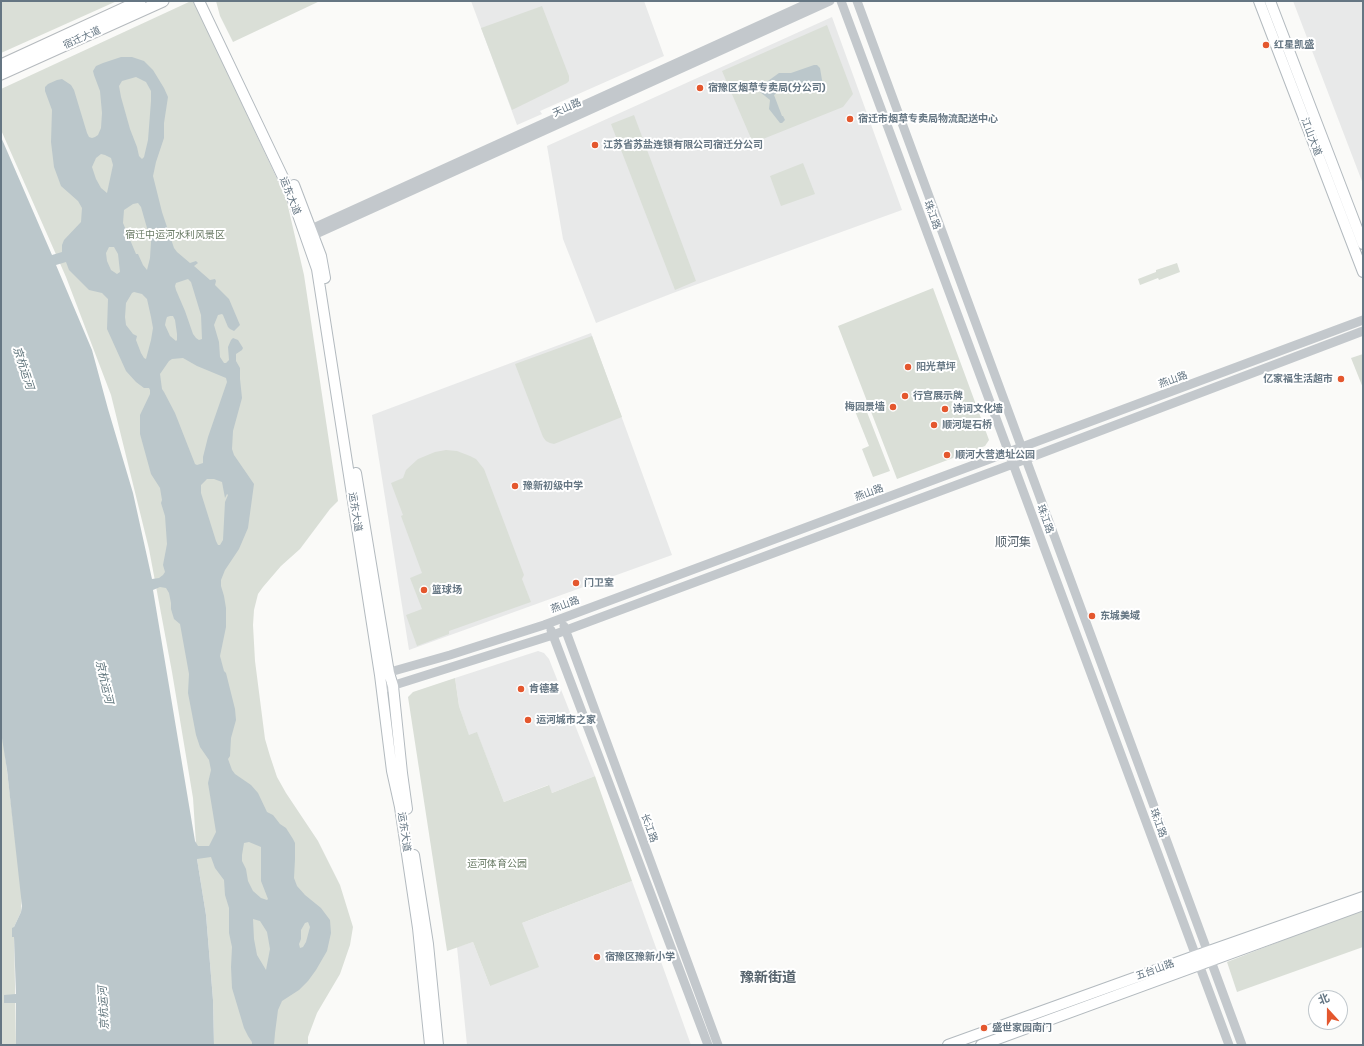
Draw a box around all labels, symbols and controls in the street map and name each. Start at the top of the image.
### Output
street label: 宿迁大道 [61,24,103,52]
place label: 红星凯盛 [1274,39,1314,51]
marker: 红星凯盛 [1261,40,1271,50]
place label: 宿豫区烟草专卖局(分公司) [708,82,826,94]
marker: 宿豫区烟草专卖局(分公司) [695,83,705,93]
street label: 天山路 [551,96,583,120]
place label: 宿迁市烟草专卖局物流配送中心 [858,113,998,125]
marker: 宿迁市烟草专卖局物流配送中心 [845,114,855,124]
street label: 江山大道 [1298,116,1324,158]
place label: 江苏省苏盐连锁有限公司宿迁分公司 [603,139,763,151]
marker: 江苏省苏盐连锁有限公司宿迁分公司 [590,140,600,150]
street label: 运东大道 [277,175,303,217]
street label: 珠江路 [921,199,943,231]
park label: 宿迁中运河水利风景区 [125,229,225,241]
water label: 京杭运河 [10,345,36,391]
place label: 阳光草坪 [916,361,956,373]
marker: 阳光草坪 [903,362,913,372]
street label: 燕山路 [1157,369,1189,391]
place label: 亿家福生活超市 [1263,373,1333,385]
marker: 亿家福生活超市 [1336,374,1346,384]
place label: 行宫展示牌 [913,390,963,402]
marker: 行宫展示牌 [900,391,910,401]
place label: 梅园景墙 [845,401,885,413]
marker: 梅园景墙 [888,402,898,412]
place label: 诗词文化墙 [953,403,1003,415]
marker: 诗词文化墙 [940,404,950,414]
place label: 顺河堤石桥 [942,419,992,431]
marker: 顺河堤石桥 [929,420,939,430]
place label: 顺河大营遗址公园 [955,449,1035,461]
marker: 顺河大营遗址公园 [942,450,952,460]
place label: 豫新初级中学 [523,480,583,492]
marker: 豫新初级中学 [510,481,520,491]
street label: 燕山路 [853,482,885,504]
street label: 运东大道 [346,491,364,533]
street label: 珠江路 [1034,503,1056,535]
district label: 顺河集 [995,536,1031,550]
place label: 门卫室 [584,577,614,589]
marker: 门卫室 [571,578,581,588]
place label: 篮球场 [432,584,462,596]
marker: 篮球场 [419,585,429,595]
street label: 燕山路 [549,594,581,616]
place label: 东城美域 [1100,610,1140,622]
marker: 东城美域 [1087,611,1097,621]
water label: 京杭运河 [93,659,115,705]
place label: 肯德基 [529,683,559,695]
marker: 肯德基 [516,684,526,694]
place label: 运河城市之家 [536,714,596,726]
marker: 运河城市之家 [523,715,533,725]
street label: 珠江路 [1147,807,1169,839]
street label: 运东大道 [395,811,413,853]
street label: 长江路 [638,812,660,844]
park label: 运河体育公园 [467,858,527,870]
place label: 宿豫区豫新小学 [605,951,675,963]
marker: 宿豫区豫新小学 [592,952,602,962]
street label: 五台山路 [1134,958,1176,982]
district label: 豫新街道 [740,970,796,986]
water label: 京杭运河 [96,986,112,1030]
north arrow [1308,990,1348,1030]
text: 北 [1316,991,1331,1007]
place label: 盛世家园南门 [992,1022,1052,1034]
marker: 盛世家园南门 [979,1023,989,1033]

